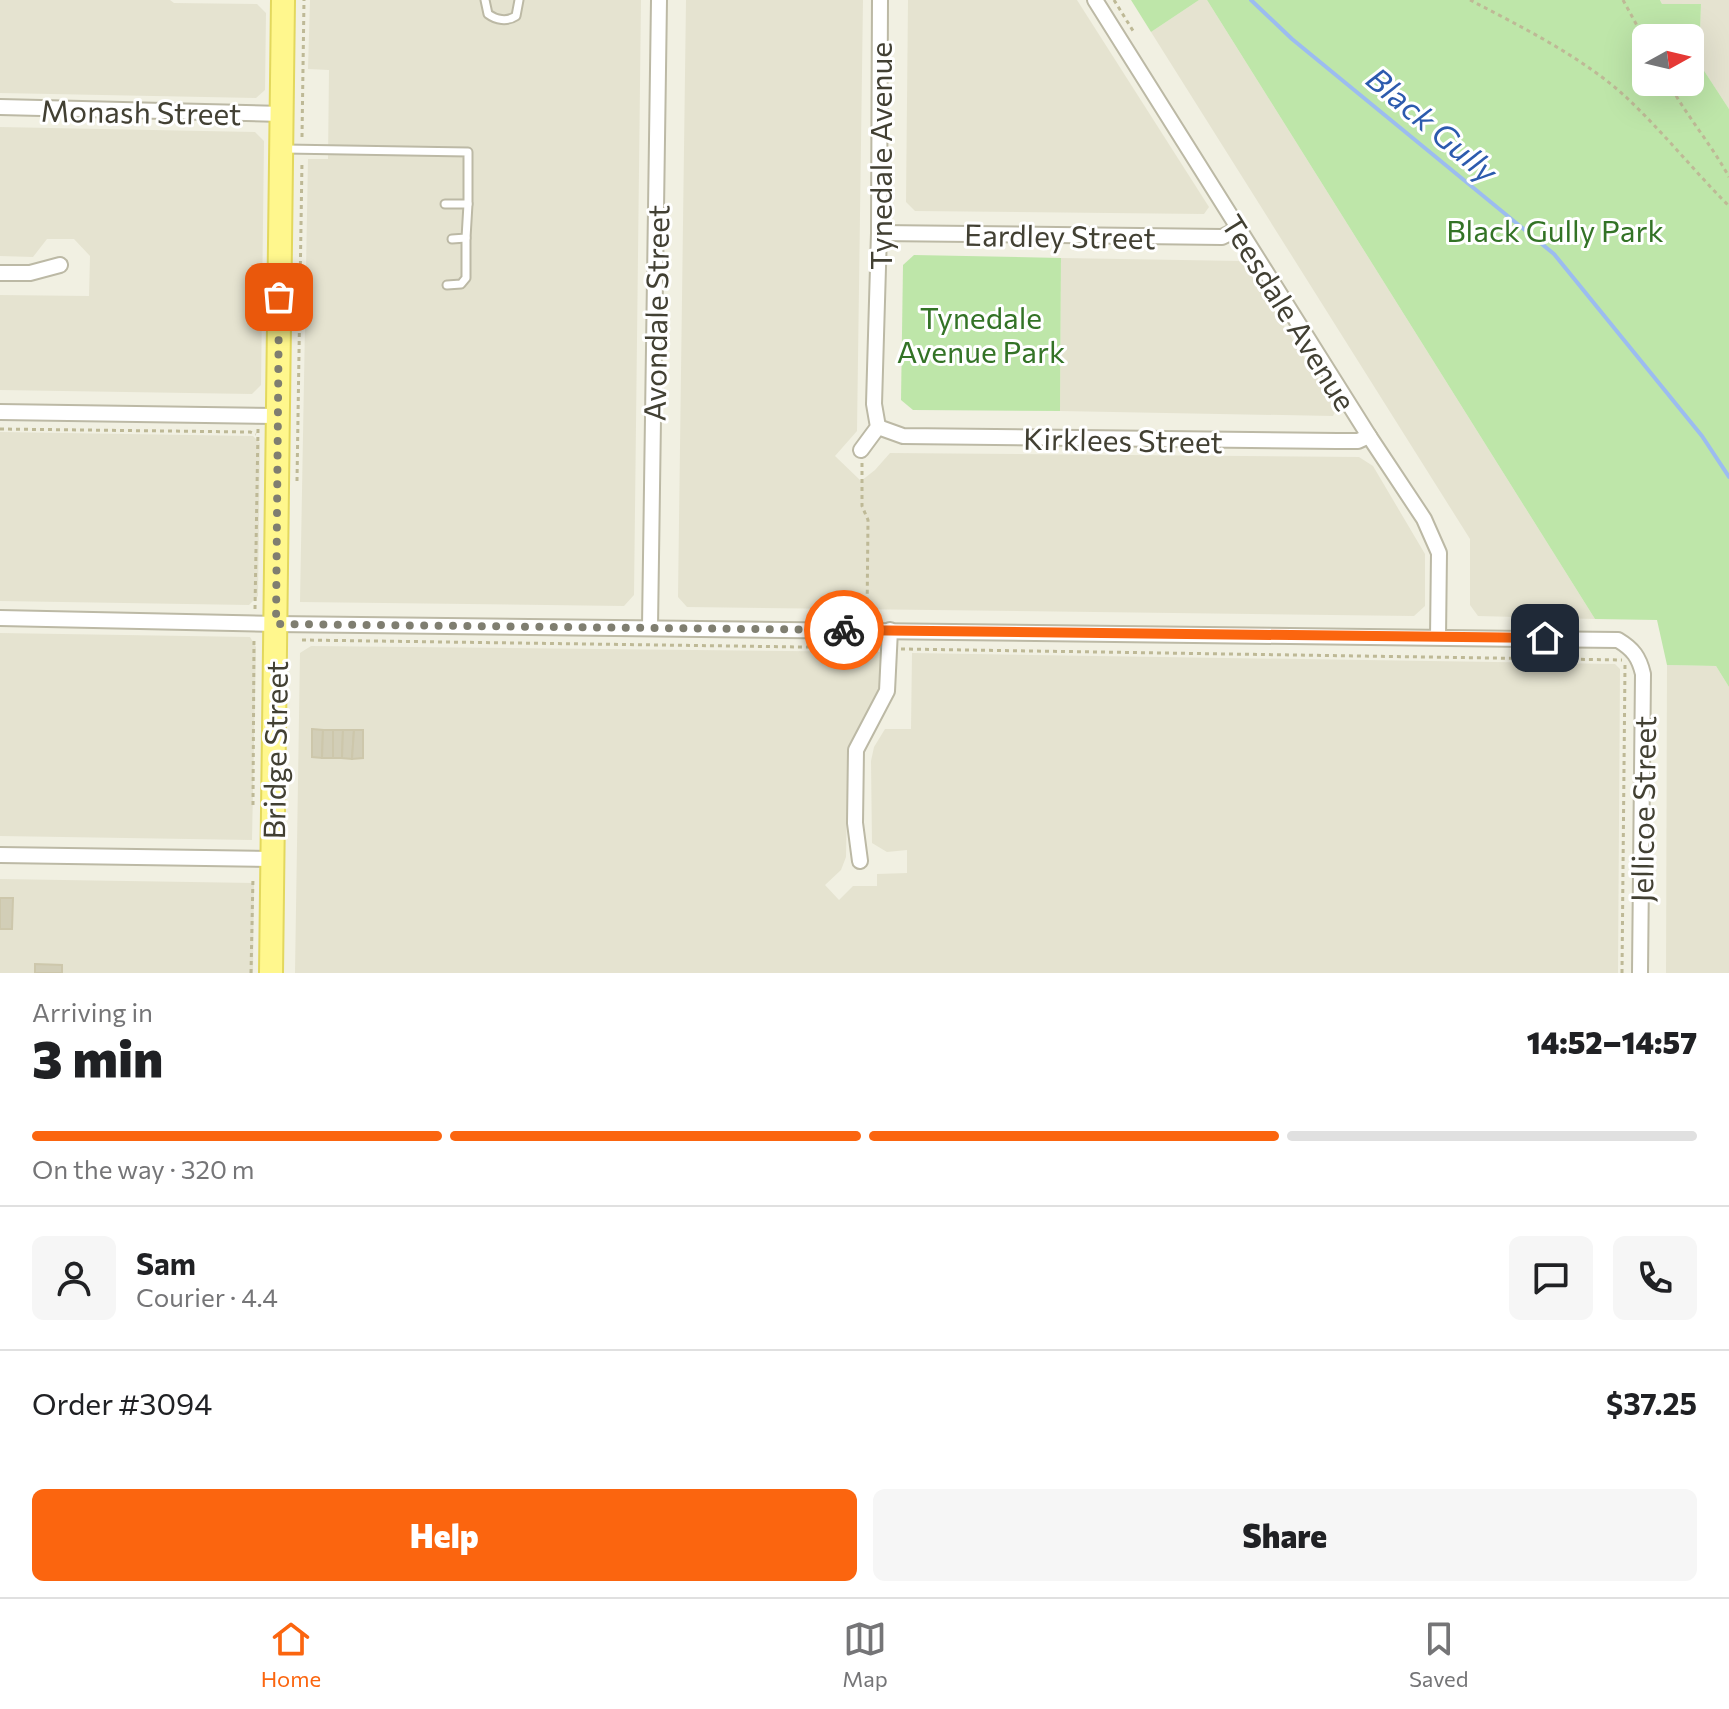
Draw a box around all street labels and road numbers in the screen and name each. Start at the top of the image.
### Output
street label: Tynedale Avenue [861,42,898,270]
street label: Monash Street [40,91,242,131]
street label: Avondale Street [635,204,675,422]
street label: Teesdale Avenue [1215,207,1365,417]
street label: Eardley Street [964,215,1156,255]
street label: Kirklees Street [1023,419,1223,459]
street label: Bridge Street [254,660,294,840]
street label: Jellicoe Street [1622,715,1662,903]

